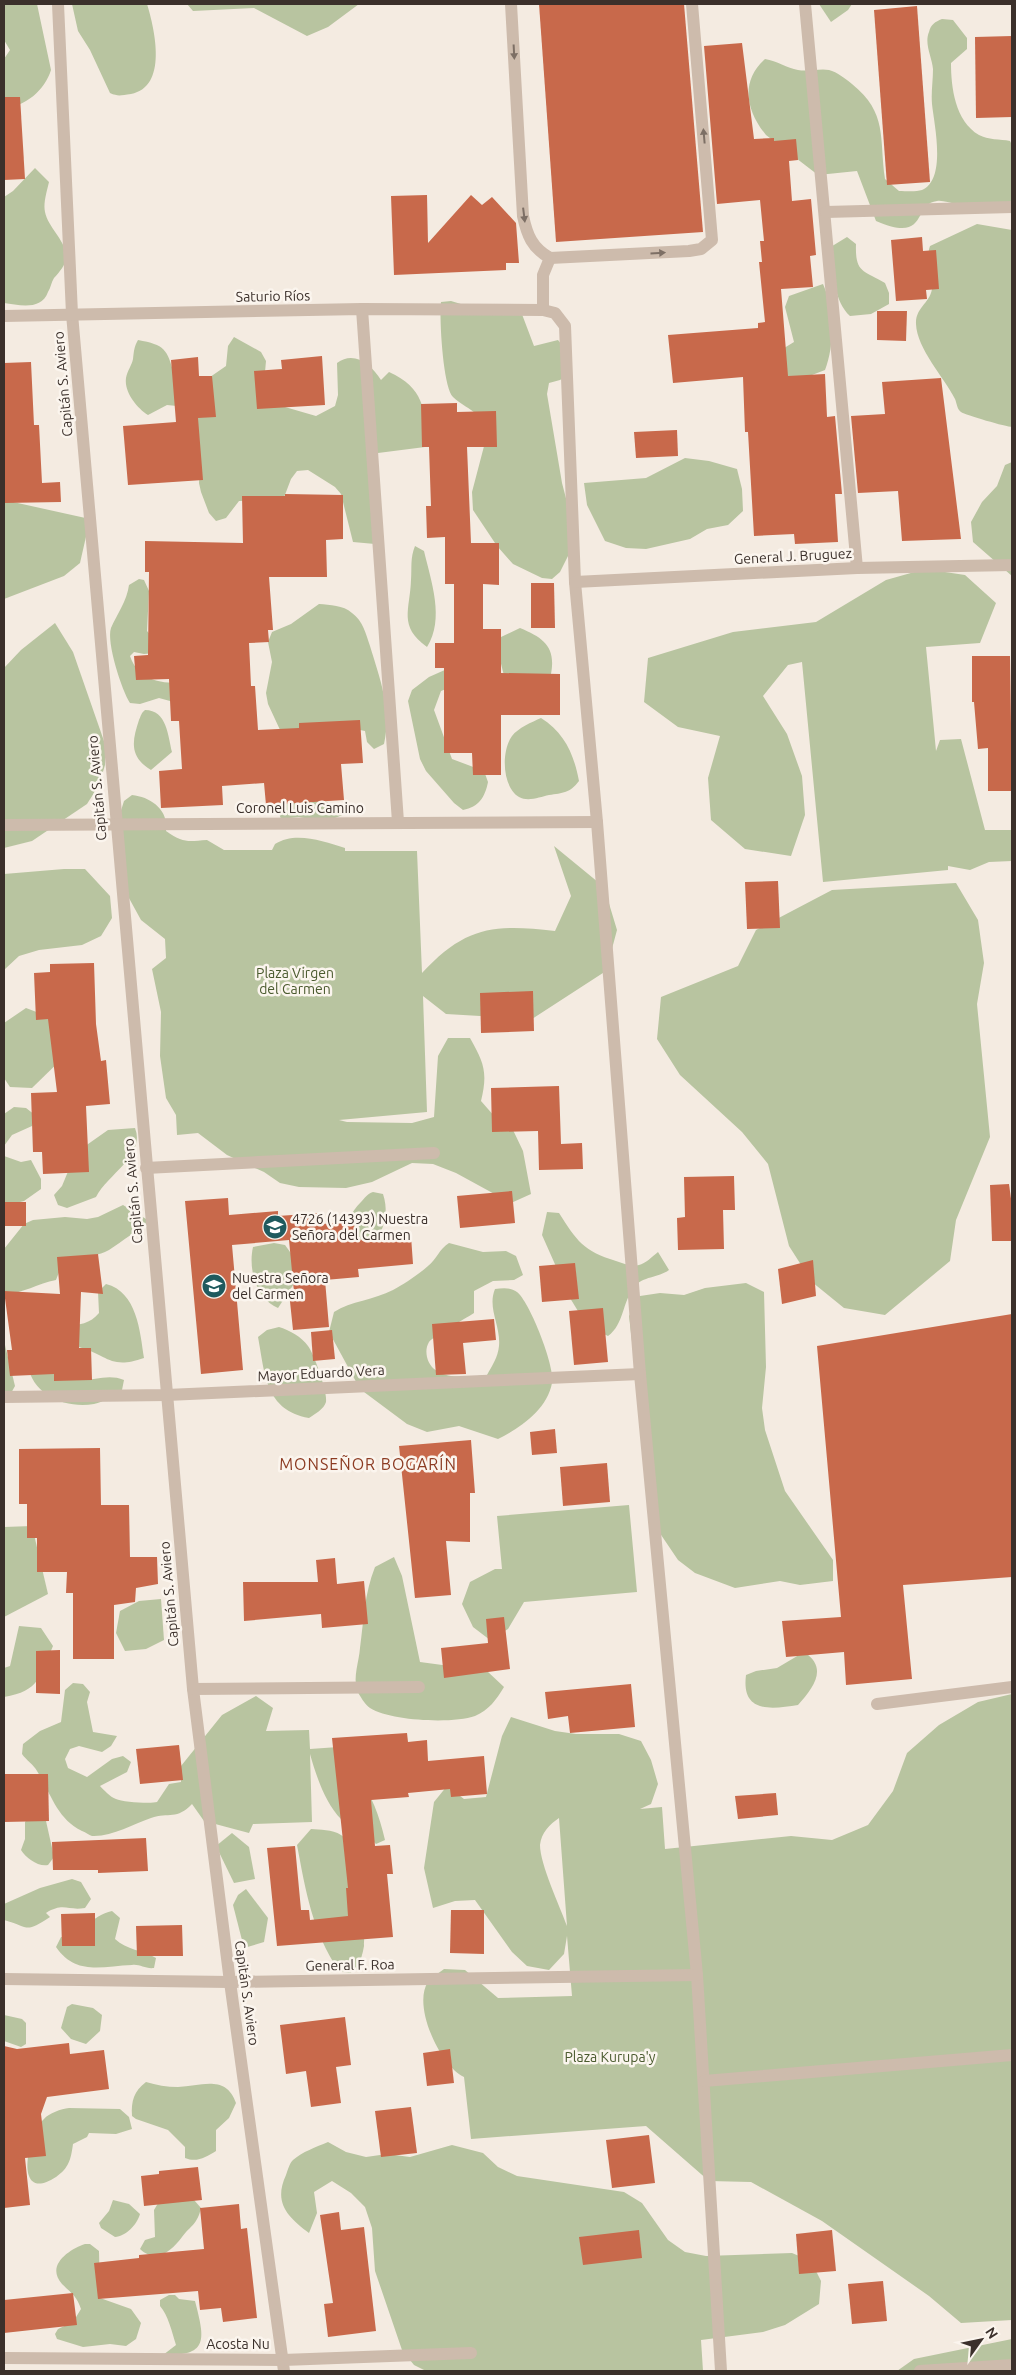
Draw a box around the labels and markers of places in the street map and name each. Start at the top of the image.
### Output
place label: 4726 (14393) Nuestra Señora del Carmen [292,1211,428,1243]
school or university icon: 4726 (14393) Nuestra Señora del Carmen [262,1214,288,1240]
place label: Nuestra Señora del Carmen [232,1270,329,1302]
school or university icon: Nuestra Señora del Carmen [201,1273,227,1299]

